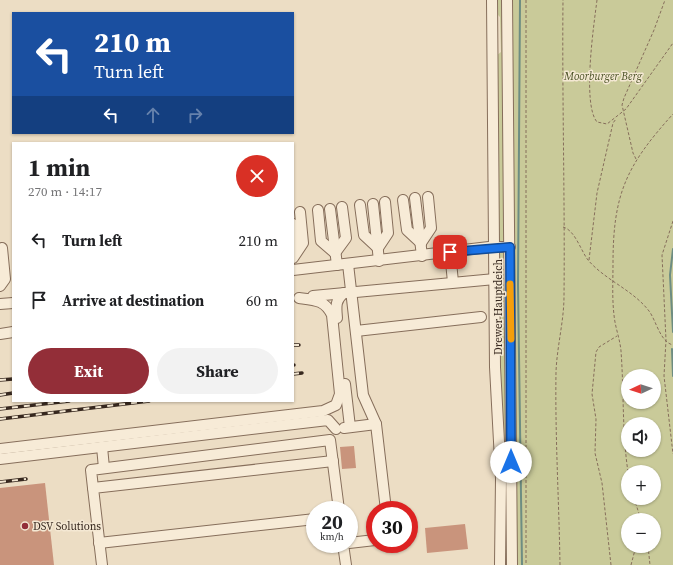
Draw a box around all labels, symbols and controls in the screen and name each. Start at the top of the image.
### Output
text: 210 m [94,23,171,61]
icon: left [28,28,80,80]
text: Turn left [94,59,164,84]
park label: Moorburger Berg [563,69,643,84]
icon: left [100,104,122,126]
icon: ahead [142,104,164,126]
icon: right [184,104,206,126]
text: 1 min [28,151,90,184]
button: close [236,155,278,197]
text: 270 m · 14:17 [28,183,102,200]
icon: left [28,229,50,251]
text: Turn left [62,230,122,251]
text: 210 m [238,230,278,251]
pin [433,235,467,269]
icon: arrive [439,241,461,263]
street label: Drewer Hauptdeich [491,259,506,355]
icon: arrive [28,289,50,311]
text: Arrive at destination [62,290,204,311]
text: 60 m [246,290,278,311]
button: Exit [28,348,149,394]
button: Share [157,348,278,394]
north arrow [621,369,661,409]
map controls [621,369,661,553]
button: sound [621,417,661,457]
position arrow [490,441,532,483]
button: + [621,465,661,505]
speed limit sign: 30 [366,501,418,553]
text: 20 [321,508,343,536]
button: − [621,513,661,553]
place label: DSV Solutions [33,519,101,534]
marker: DSV Solutions [20,521,30,531]
text: km/h [320,530,344,543]

